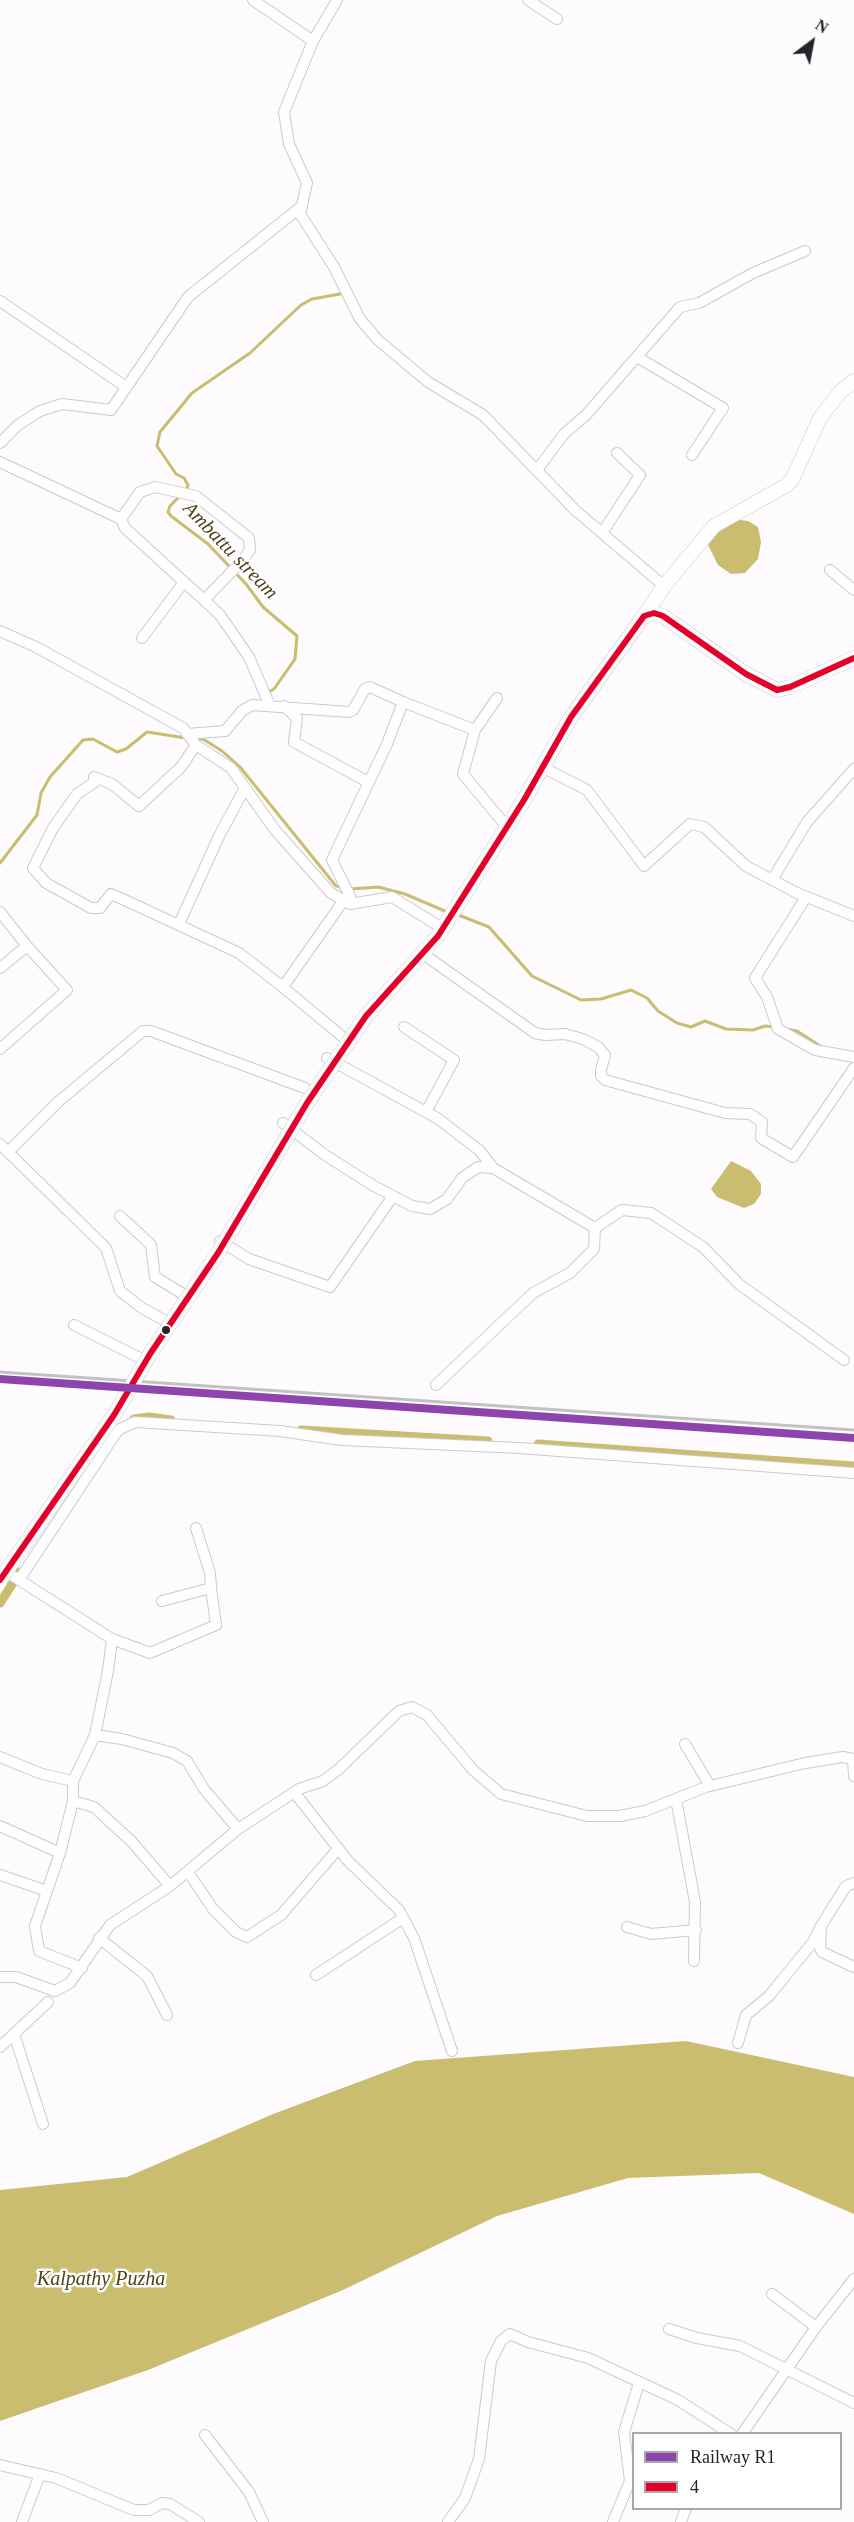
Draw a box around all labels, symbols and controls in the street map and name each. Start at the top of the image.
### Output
north arrow [782,12,842,72]
text: N [812,16,831,37]
water label: Ambattu stream [177,497,283,605]
unlabelled marker [160,1324,172,1336]
water label: Kalpathy Puzha [37,2268,165,2292]
legend [632,2432,842,2510]
text: Railway R1 [690,2447,776,2467]
text: 4 [690,2477,699,2497]

